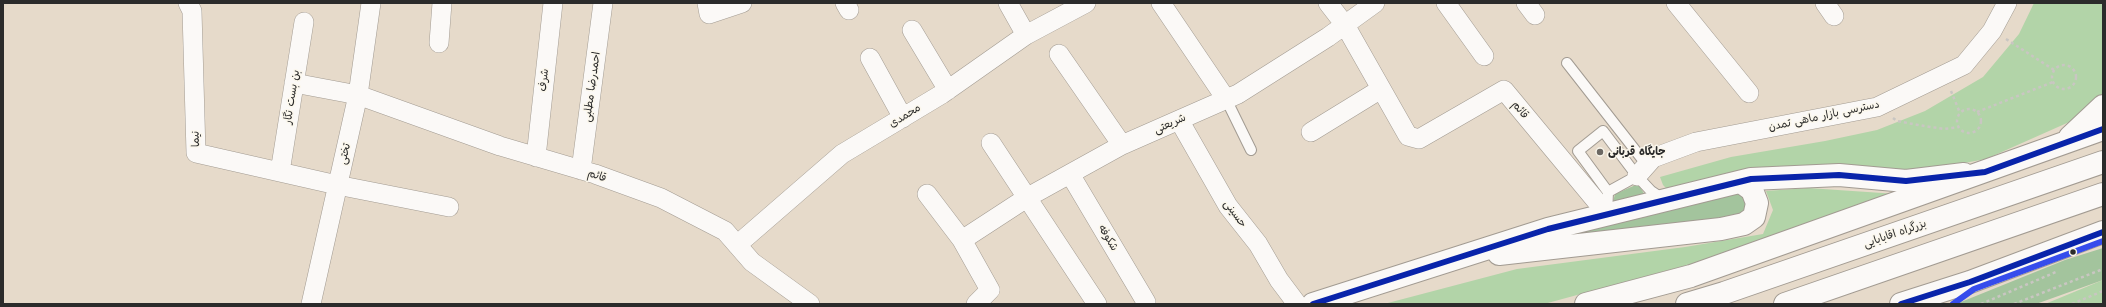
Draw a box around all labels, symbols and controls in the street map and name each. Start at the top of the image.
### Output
street label: احمدرضا مطلبی [581,51,603,123]
street label: شرف [536,68,552,92]
street label: بن بست نگار [281,69,303,125]
street label: قائم [1509,98,1531,122]
street label: دسترسی بازار ماهی تمدن [1767,98,1881,134]
street label: محمدی [887,101,923,131]
street label: شریعتی [1152,111,1188,137]
street label: نیما [189,131,203,147]
street label: تختی [336,142,354,166]
place label: جایگاه قربانی [1608,145,1665,159]
marker: جایگاه قربانی [1595,147,1605,157]
street label: قائم [586,167,608,185]
street label: حسینی [1221,198,1249,230]
street label: بزرگراه اقابابایی [1862,217,1928,251]
street label: شکوفه [1095,223,1121,253]
unlabelled marker [2068,247,2078,257]

